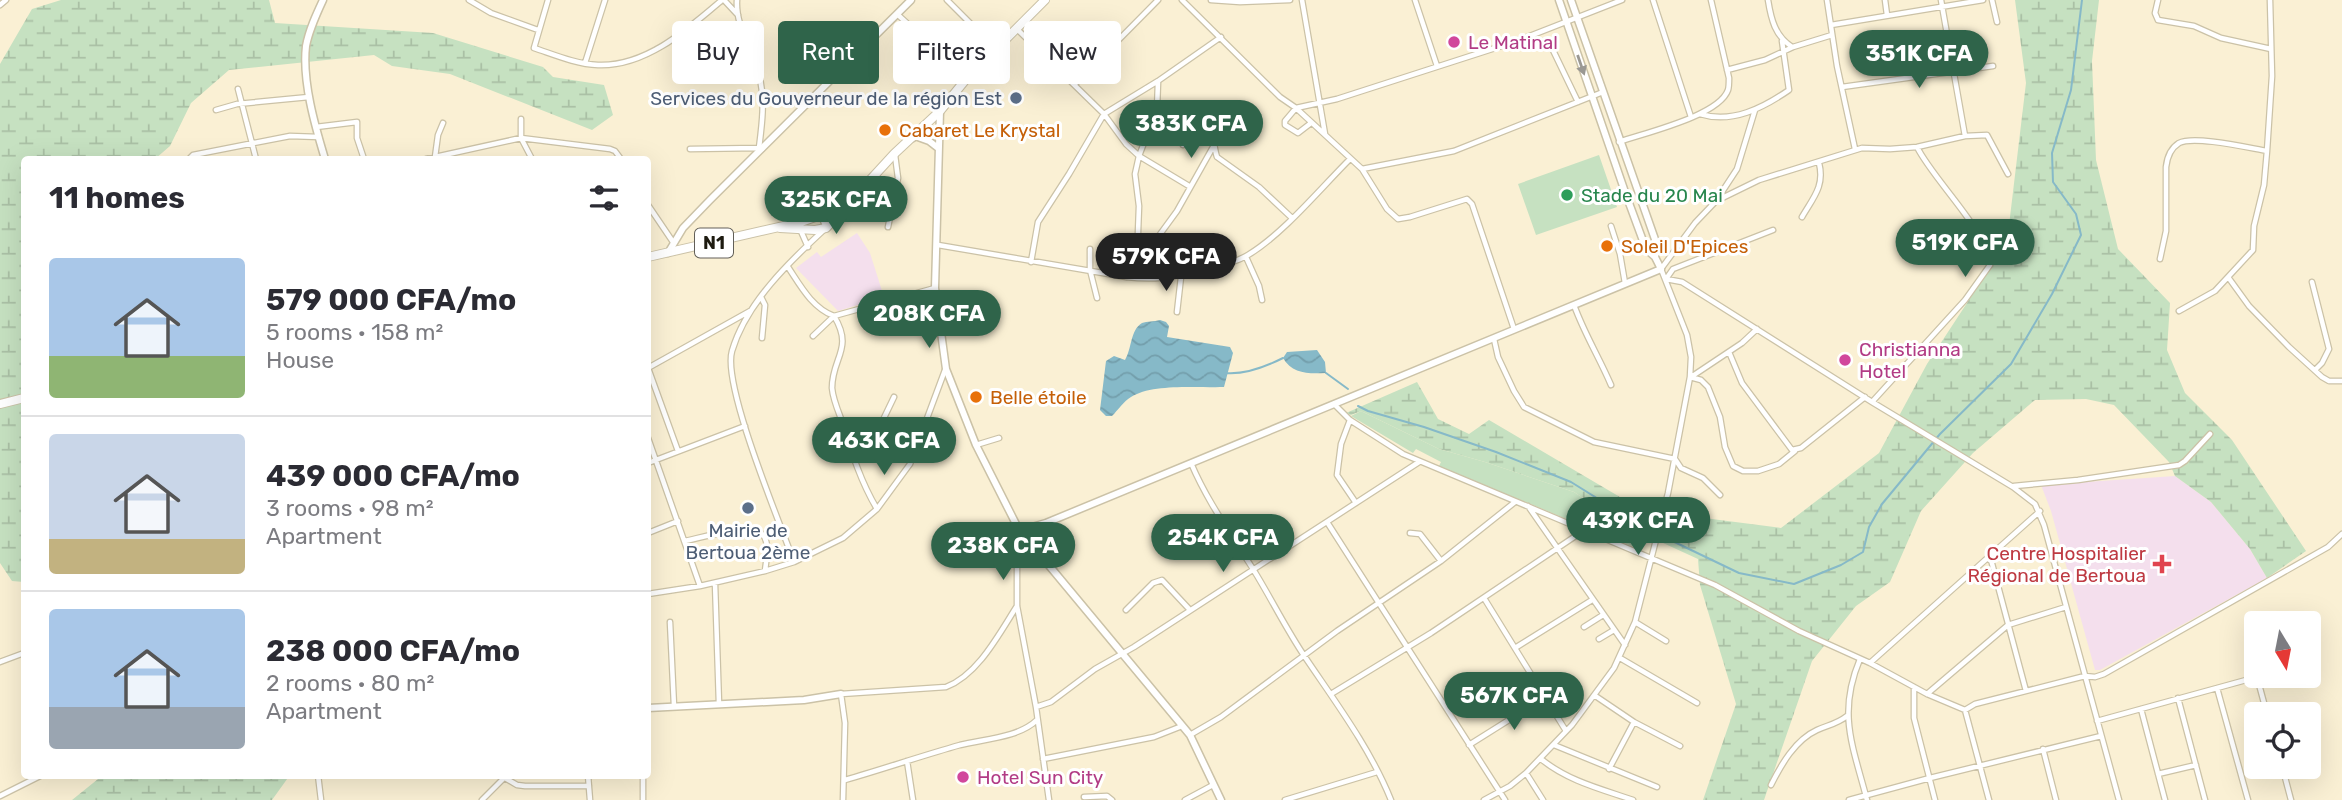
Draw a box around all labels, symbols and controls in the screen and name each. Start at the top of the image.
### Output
chip: Buy [672,21,764,84]
chip: Rent [778,21,879,84]
chip: Filters [893,21,1010,84]
chip: New [1024,21,1121,84]
place label: Le Matinal [1468,31,1558,54]
pin: 351K CFA [1847,31,1991,90]
marker: Le Matinal [1446,34,1462,50]
text: 351K CFA [1865,39,1973,67]
one-way arrow [1576,54,1587,75]
place label: Services du Gouverneur de la région Est [650,87,1003,110]
marker: Services du Gouverneur de la région Est [1008,90,1024,106]
pin: 383K CFA [1119,100,1263,160]
text: 383K CFA [1135,109,1247,137]
place label: Cabaret Le Krystal [899,119,1060,142]
marker: Cabaret Le Krystal [877,122,893,138]
pin: 325K CFA [764,176,908,236]
icon: filters [585,179,623,217]
text: 11 homes [49,180,185,216]
place label: Stade du 20 Mai [1581,184,1723,207]
text: 325K CFA [781,185,891,213]
marker: Stade du 20 Mai [1559,187,1575,203]
pin: 519K CFA [1893,219,2037,279]
text: 519K CFA [1912,228,2018,256]
road number: N1 [695,229,733,258]
pin: 579K CFA [1094,233,1238,293]
place label: Soleil D'Epices [1621,235,1748,258]
marker: Soleil D'Epices [1599,238,1615,254]
text: 579K CFA [1112,242,1220,270]
text: 579 000 CFA/mo [266,282,516,318]
icon: home [105,286,189,370]
pin: 208K CFA [857,290,1001,350]
text: 208K CFA [873,299,985,327]
text: 5 rooms · 158 m² [266,318,443,346]
place label: Christianna Hotel [1859,338,1961,383]
text: House [266,346,334,374]
marker: Christianna Hotel [1837,352,1853,368]
place label: Belle étoile [990,386,1087,409]
marker: Belle étoile [968,389,984,405]
pin: 463K CFA [812,418,956,477]
text: 463K CFA [828,426,940,454]
text: 439 000 CFA/mo [266,458,520,494]
icon: home [105,462,189,546]
text: 3 rooms · 98 m² [266,494,434,522]
pin: 439K CFA [1566,498,1710,557]
marker: Mairie de Bertoua 2ème [740,500,756,516]
text: 439K CFA [1582,506,1694,534]
pin: 254K CFA [1151,514,1295,574]
place label: Mairie de Bertoua 2ème [686,519,810,564]
text: Apartment [266,522,382,550]
pin: 238K CFA [931,522,1075,582]
text: 254K CFA [1167,523,1279,551]
text: 238K CFA [947,531,1059,559]
place label: Centre Hospitalier Régional de Bertoua [1967,542,2147,587]
marker: Centre Hospitalier Régional de Bertoua [2152,554,2172,574]
north arrow [2244,611,2320,688]
map controls [2244,611,2321,779]
text: 238 000 CFA/mo [266,633,520,669]
icon: home [105,637,189,721]
text: 2 rooms · 80 m² [266,669,434,697]
pin: 567K CFA [1442,672,1586,732]
text: 567K CFA [1460,681,1568,709]
text: Apartment [266,697,382,725]
button: locate [2244,702,2321,779]
place label: Hotel Sun City [977,766,1103,789]
marker: Hotel Sun City [955,769,971,785]

